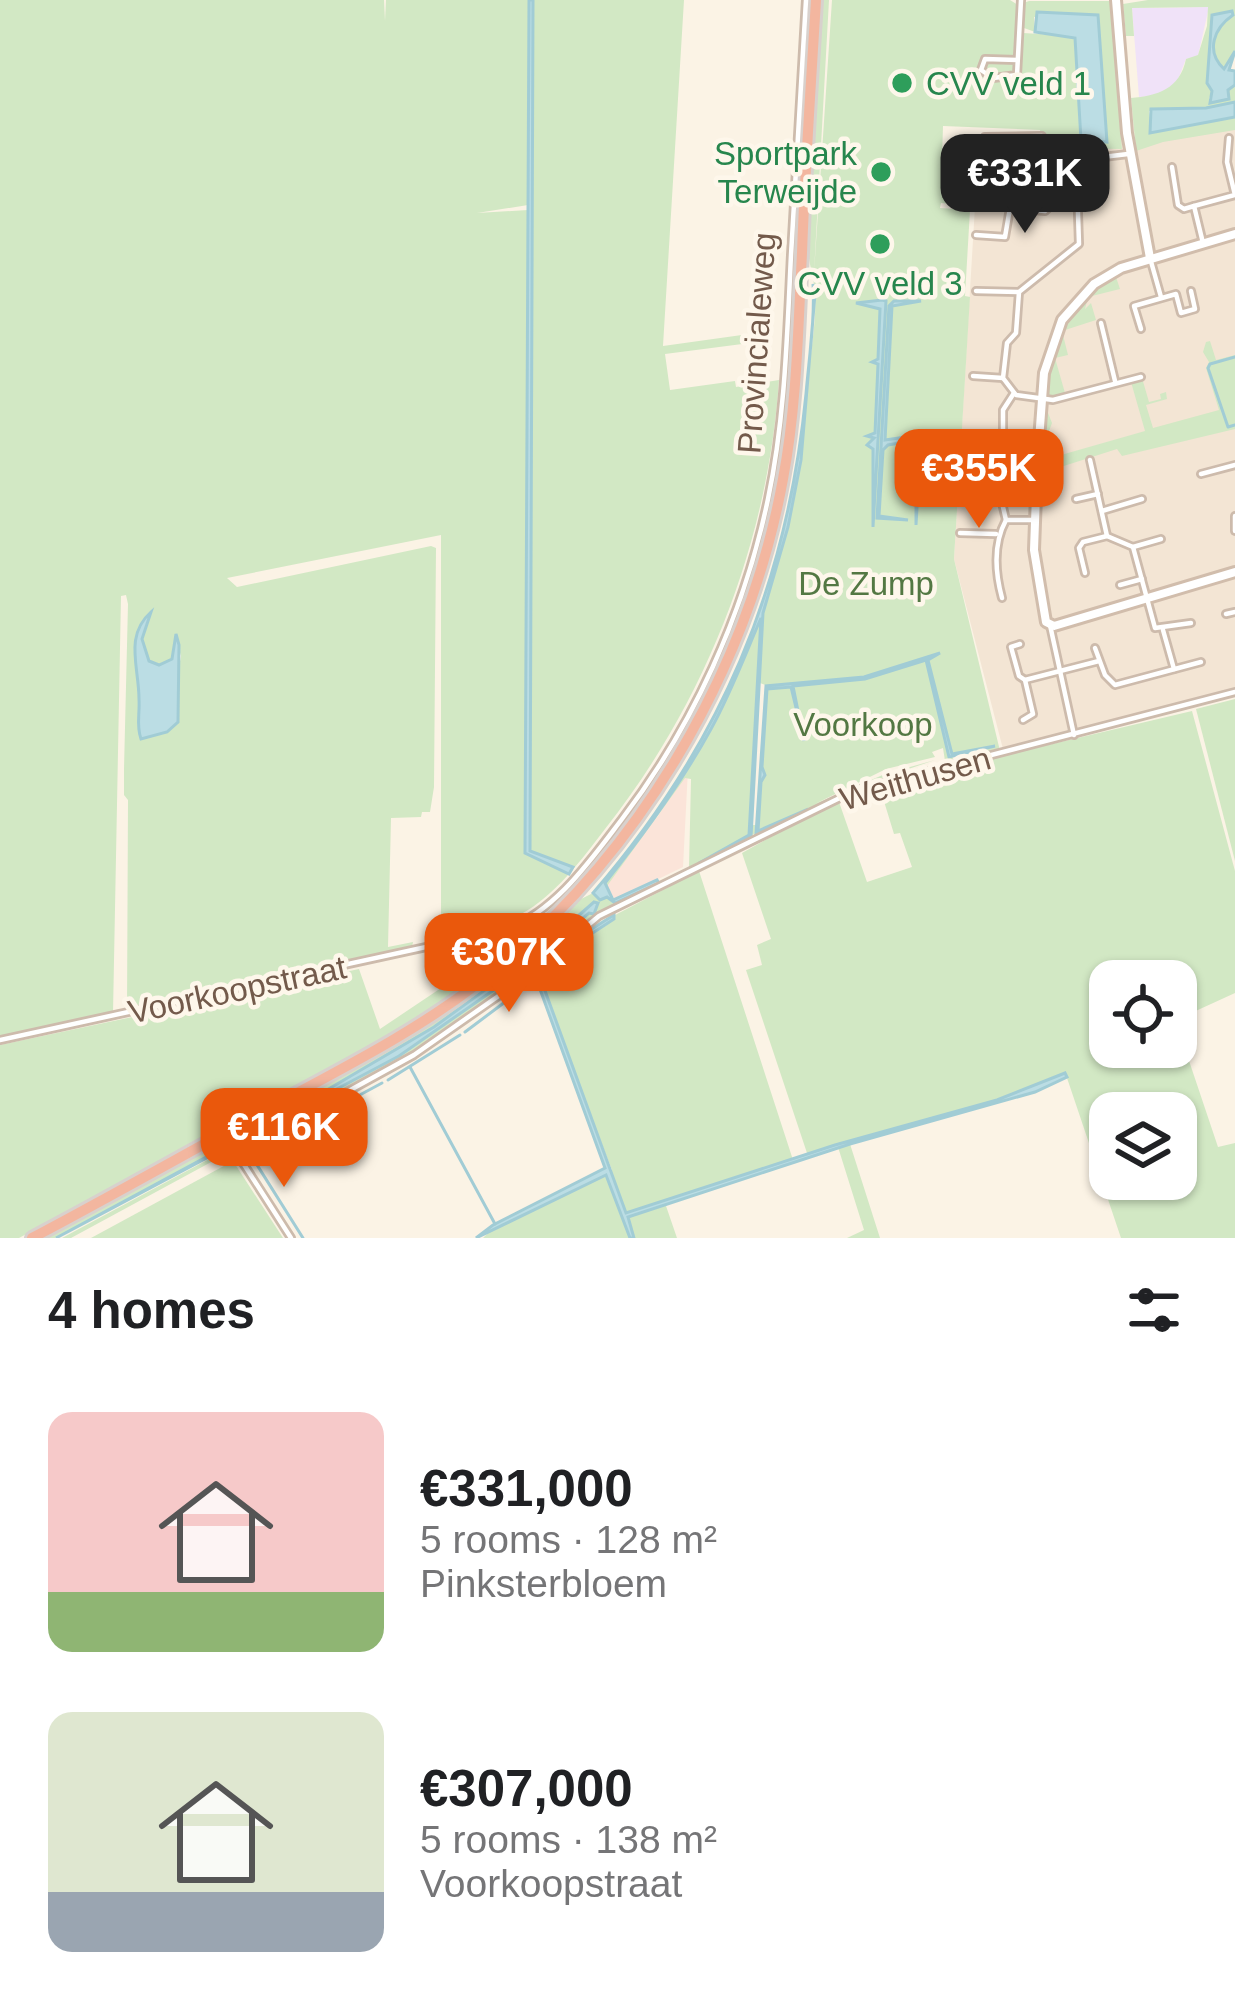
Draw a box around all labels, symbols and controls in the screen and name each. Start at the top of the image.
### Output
place label: CVV veld 1 [926,65,1091,102]
marker: CVV veld 1 [889,70,915,96]
pin: €331K [941,134,1109,236]
place label: Sportpark Terweijde [714,135,857,210]
text: €331K [968,151,1082,194]
marker: Sportpark Terweijde [868,159,894,185]
street label: Provincialeweg [730,231,783,455]
marker: CVV veld 3 [867,231,893,257]
place label: CVV veld 3 [797,265,963,302]
pin: €355K [895,429,1063,531]
text: €355K [922,446,1036,489]
park label: De Zump [798,565,934,602]
park label: Voorkoop [793,706,933,743]
street label: Weithusen [835,739,995,818]
pin: €307K [425,913,593,1015]
text: €307K [452,930,566,973]
street label: Voorkoopstraat [125,948,350,1031]
map controls [1089,960,1197,1200]
button: locate [1089,960,1197,1068]
pin: €116K [200,1088,368,1190]
button: layers [1089,1092,1197,1200]
text: €116K [228,1105,340,1148]
icon: filters [1121,1277,1187,1343]
text: 4 homes [48,1282,255,1339]
icon: home [144,1460,288,1604]
text: €331,000 [420,1460,633,1517]
text: 5 rooms · 128 m² [420,1518,717,1561]
text: Pinksterbloem [420,1562,667,1605]
icon: home [144,1760,288,1904]
text: €307,000 [420,1760,633,1817]
text: 5 rooms · 138 m² [420,1818,717,1861]
text: Voorkoopstraat [420,1862,682,1905]

